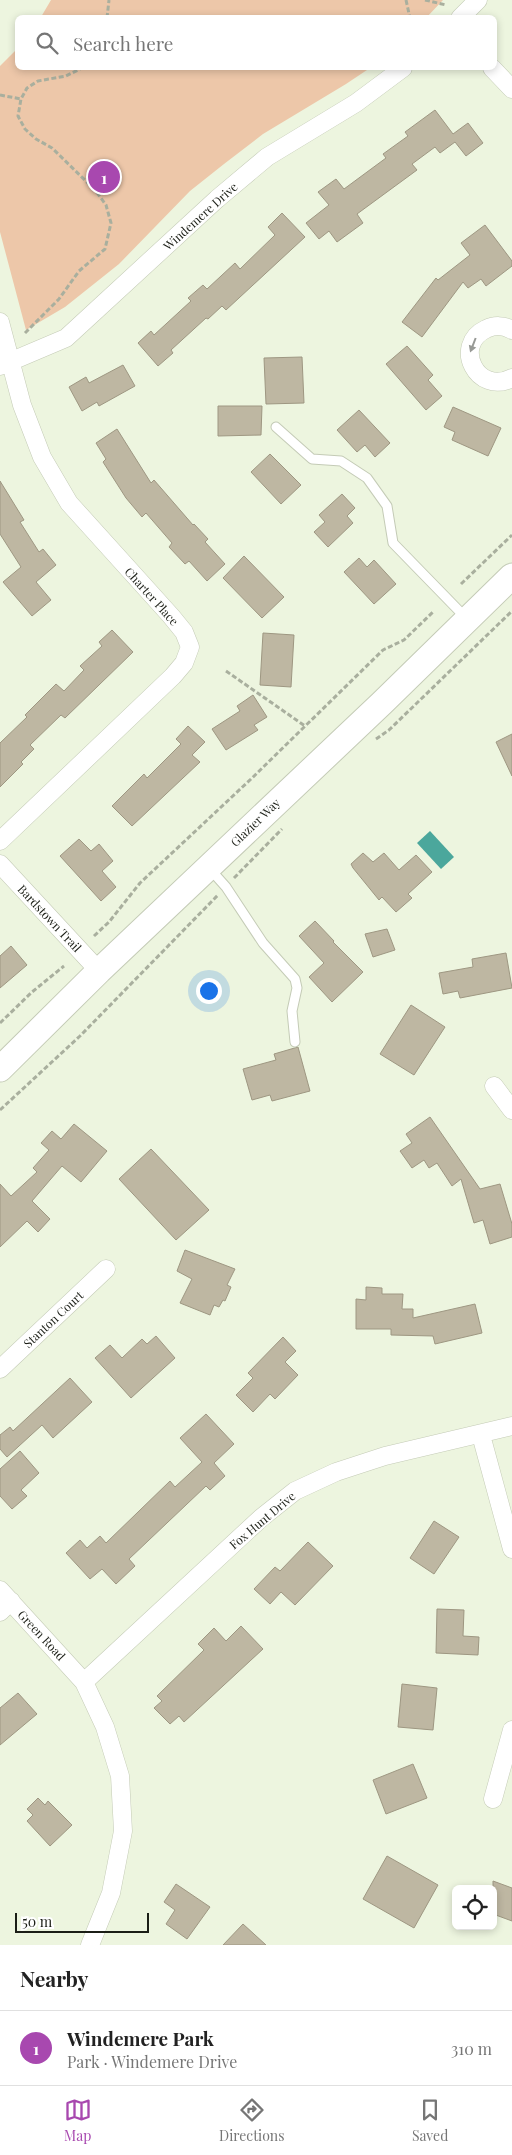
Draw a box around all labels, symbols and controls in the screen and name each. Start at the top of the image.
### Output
search box [15,15,497,70]
icon: search [33,29,61,57]
text: Search here [73,30,173,56]
pin: 1 [88,158,120,196]
street label: Windemere Drive [159,178,240,254]
one-way arrow [469,337,476,352]
street label: Charter Place [122,563,182,629]
street label: Glazier Way [227,794,283,850]
street label: Bardstown Trail [15,881,86,955]
your location [196,978,222,1004]
street label: Stanton Court [20,1287,87,1351]
street label: Fox Hunt Drive [226,1488,298,1552]
street label: Green Road [15,1606,69,1664]
map controls [452,1885,497,1930]
button: locate [452,1885,497,1930]
scale bar [15,1910,149,1933]
text: 50 m [22,1912,52,1931]
text: Nearby [20,1964,89,1992]
text: Windemere Park [67,2025,214,2051]
text: 1 [33,2038,39,2059]
text: 310 m [451,2038,492,2059]
text: Park · Windemere Drive [67,2051,237,2072]
tab: Map [64,2096,92,2145]
tab: Directions [219,2096,285,2145]
tab: Saved [412,2096,448,2145]

